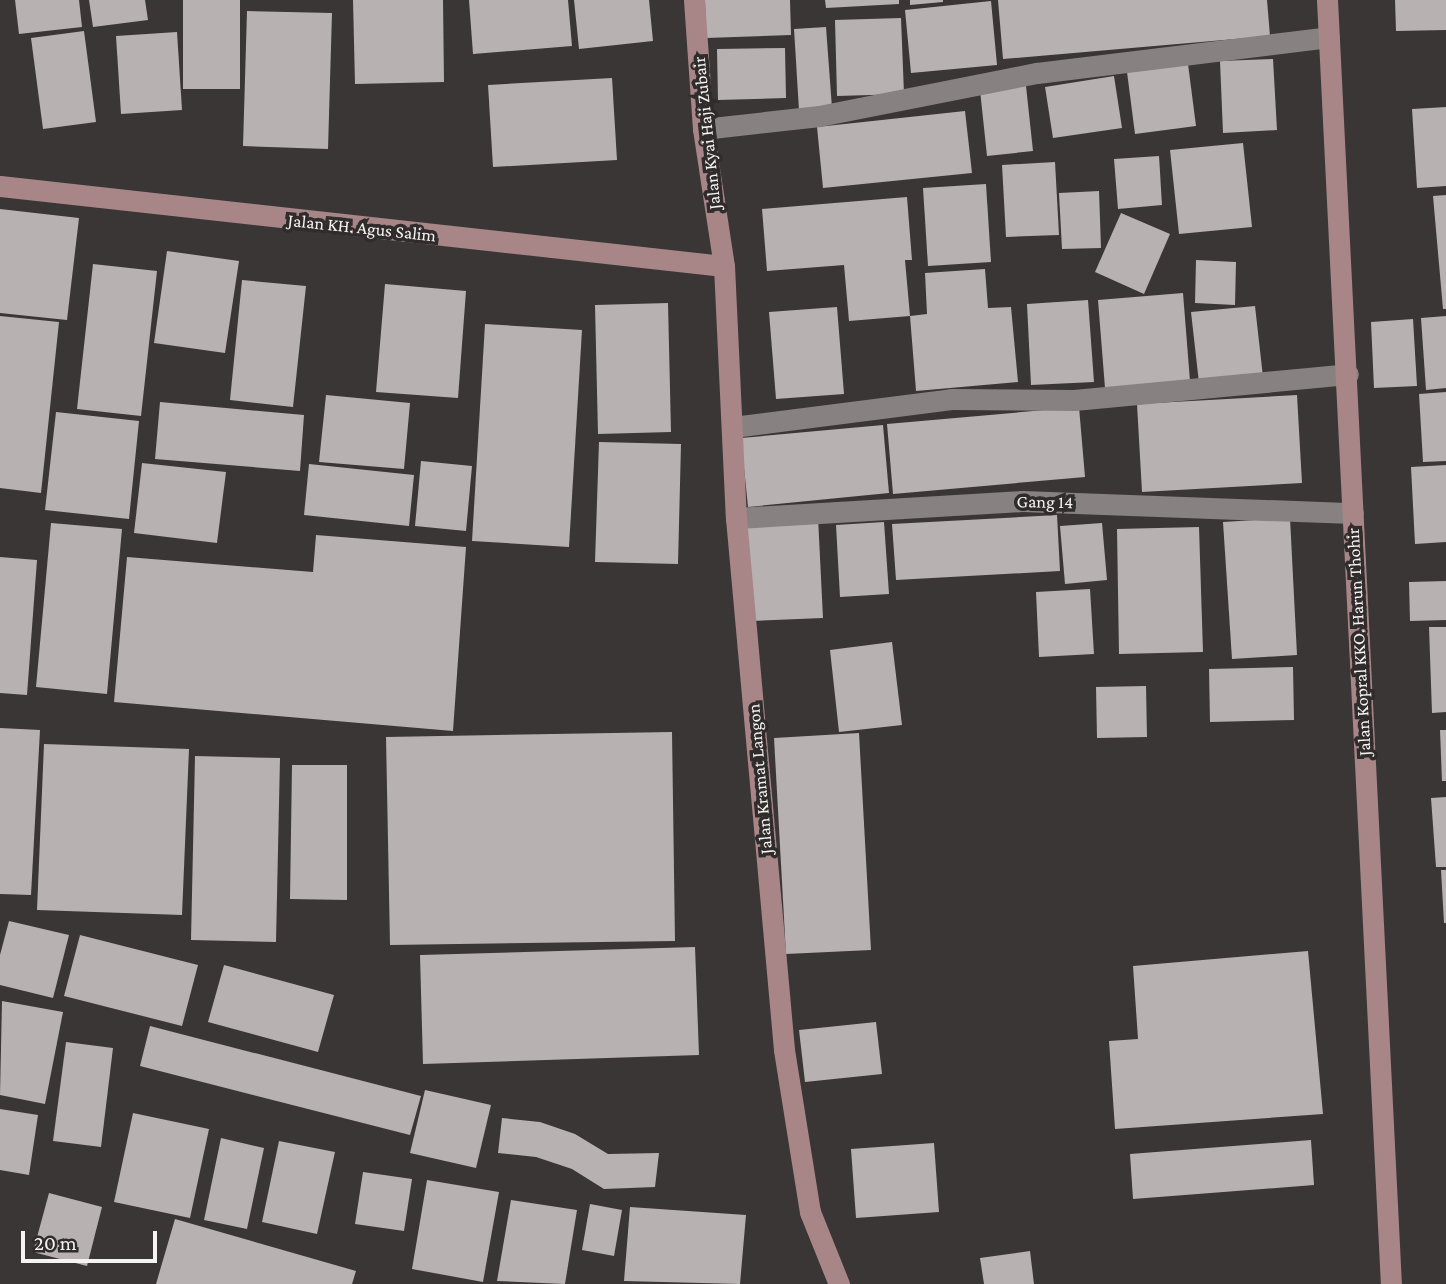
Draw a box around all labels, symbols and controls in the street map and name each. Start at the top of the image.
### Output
street label: Jalan Kyai Haji Zubair [688,55,726,211]
street label: Jalan KH. Agus Salim [287,209,437,247]
street label: Gang 14 [1016,491,1074,513]
street label: Jalan Kopral KKO. Harun Thohir [1342,527,1376,757]
street label: Jalan Kramat Langon [743,703,777,855]
scale bar [24,1218,161,1262]
text: 20 m [34,1231,77,1255]

